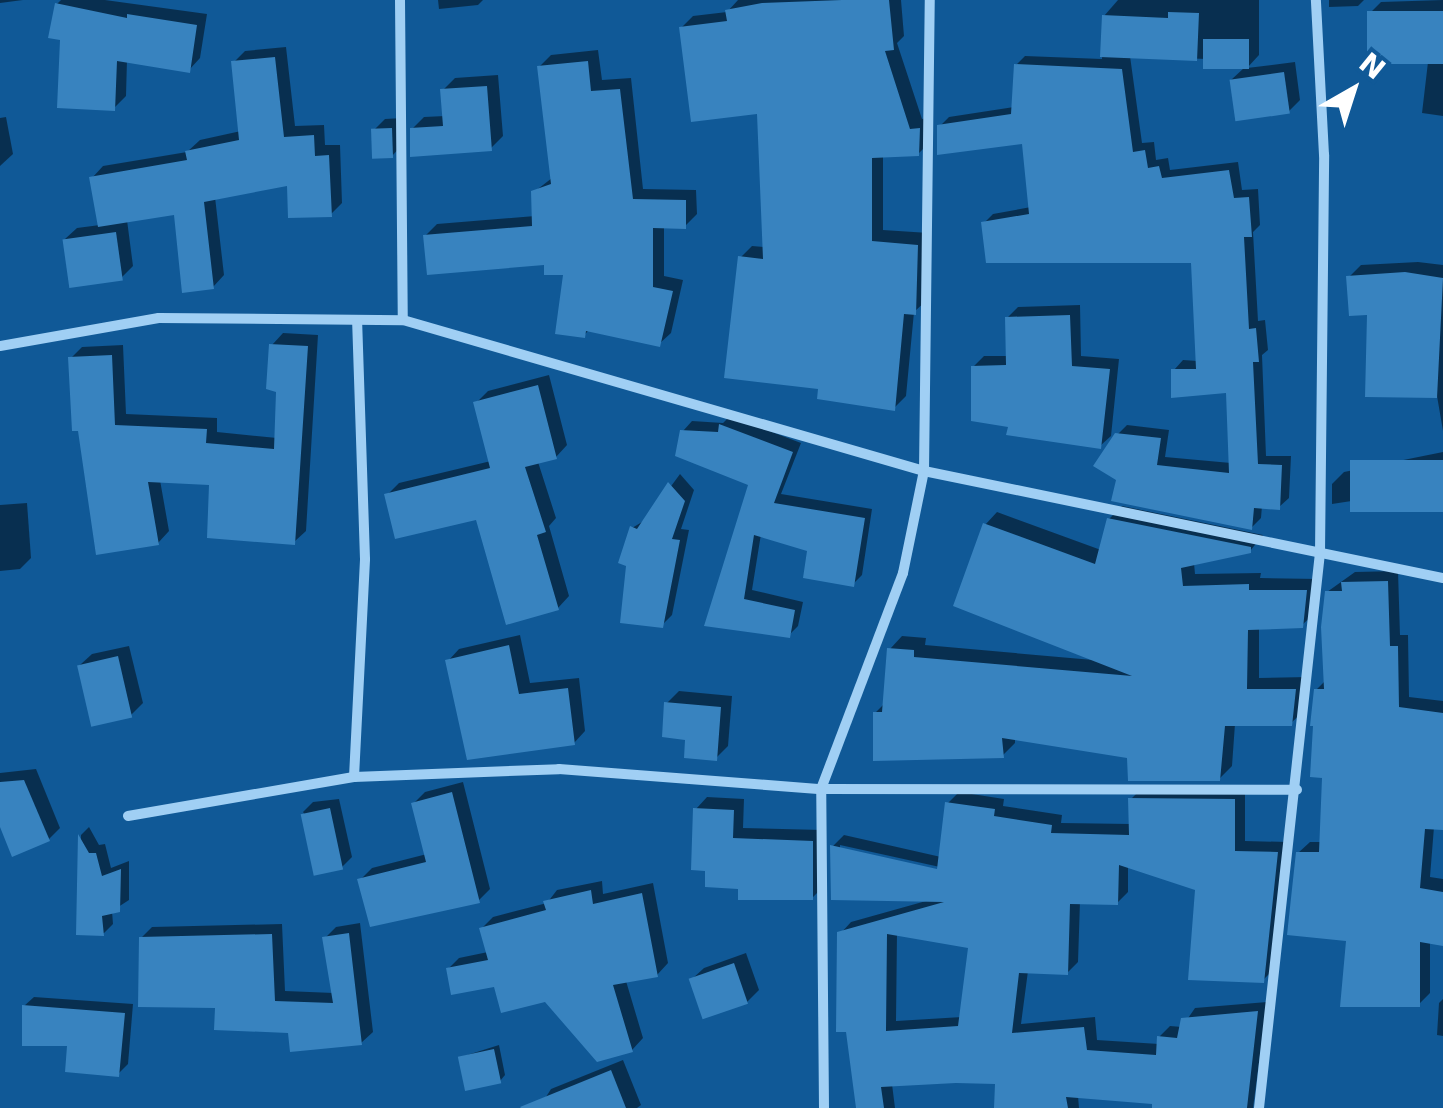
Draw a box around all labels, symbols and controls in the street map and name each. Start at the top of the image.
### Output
north arrow [1303,40,1403,140]
text: N [1353,46,1392,86]

